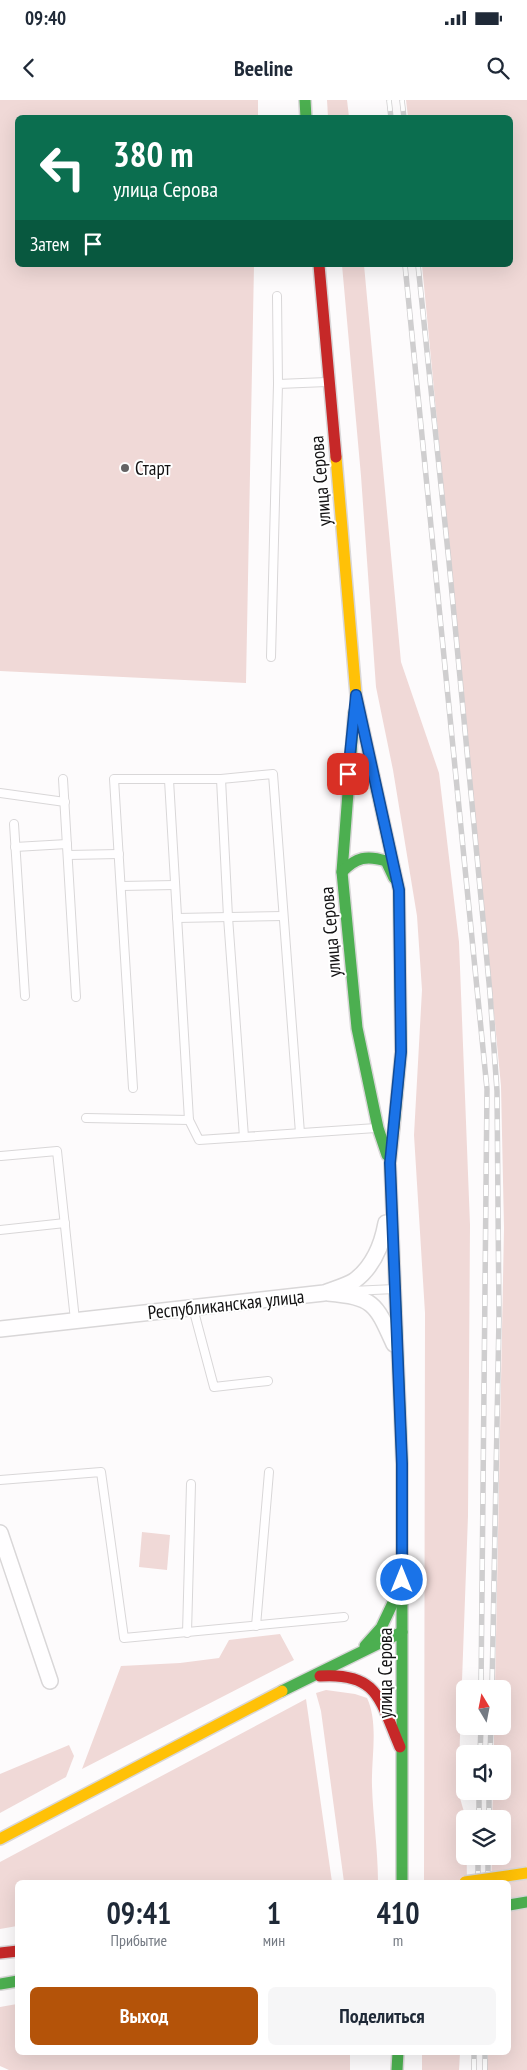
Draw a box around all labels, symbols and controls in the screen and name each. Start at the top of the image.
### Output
text: 09:40 [25,6,66,30]
icon: back [15,54,43,82]
text: Beeline [234,54,293,82]
icon: search [484,54,512,82]
text: 380 m [113,131,194,177]
icon: left [30,135,95,200]
text: улица Серова [113,175,218,203]
icon: arrive [79,230,107,258]
text: Затем [30,232,69,256]
street label: улица Серова [304,435,336,527]
place label: Старт [135,456,171,480]
marker: Старт [119,462,131,474]
pin [327,753,369,795]
icon: arrive [334,760,362,788]
street label: улица Серова [314,886,346,978]
street label: Республиканская улица [147,1284,305,1324]
position arrow [375,1553,427,1605]
street label: улица Серова [373,1628,397,1718]
north arrow [456,1680,511,1735]
map controls [456,1680,511,1865]
button: sound [456,1745,511,1800]
button: layers [456,1810,511,1865]
text: 09:41 [106,1893,171,1932]
text: 1 [267,1893,281,1932]
text: 410 [377,1893,420,1932]
text: Прибытие [111,1930,167,1950]
text: мин [263,1930,285,1950]
text: m [393,1930,403,1950]
button: Выход [30,1987,258,2045]
button: Поделиться [268,1987,496,2045]

